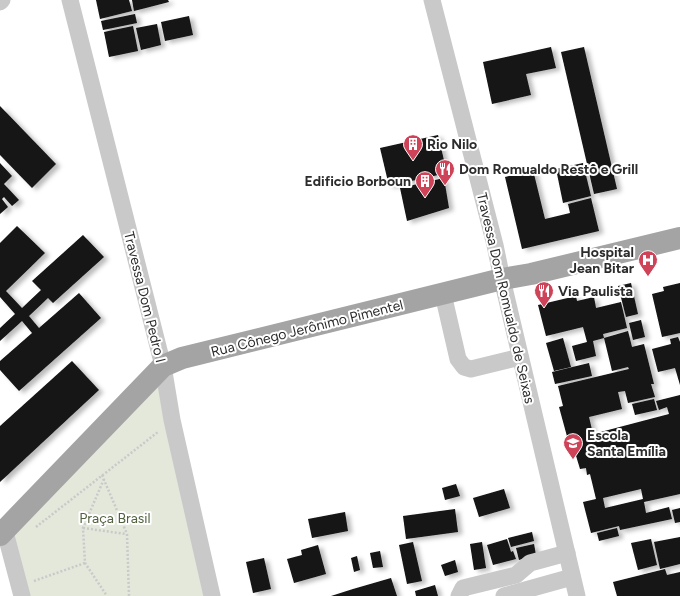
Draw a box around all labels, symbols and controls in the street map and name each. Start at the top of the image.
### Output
building icon: Rio Nilo [402,133,424,161]
place label: Rio Nilo [427,136,477,153]
restaurant icon: Dom Romualdo Restô e Grill [434,158,456,186]
place label: Dom Romualdo Restô e Grill [459,161,638,178]
building icon: Edificio Borboun [414,170,436,198]
place label: Edificio Borboun [304,173,411,190]
street label: Travessa Dom Romualdo de Seixas [473,191,538,405]
street label: Travessa Dom Pedro I [120,230,169,364]
place label: Hospital Jean Bitar [569,244,635,277]
hospital icon: Hospital Jean Bitar [637,249,659,277]
restaurant icon: Via Paulista [533,280,555,308]
place label: Via Paulista [558,283,633,300]
street label: Rua Cônego Jerônimo Pimentel [209,296,405,361]
place label: Escola Santa Emília [587,427,666,460]
school or university icon: Escola Santa Emília [562,432,584,460]
park label: Praça Brasil [79,510,151,527]

